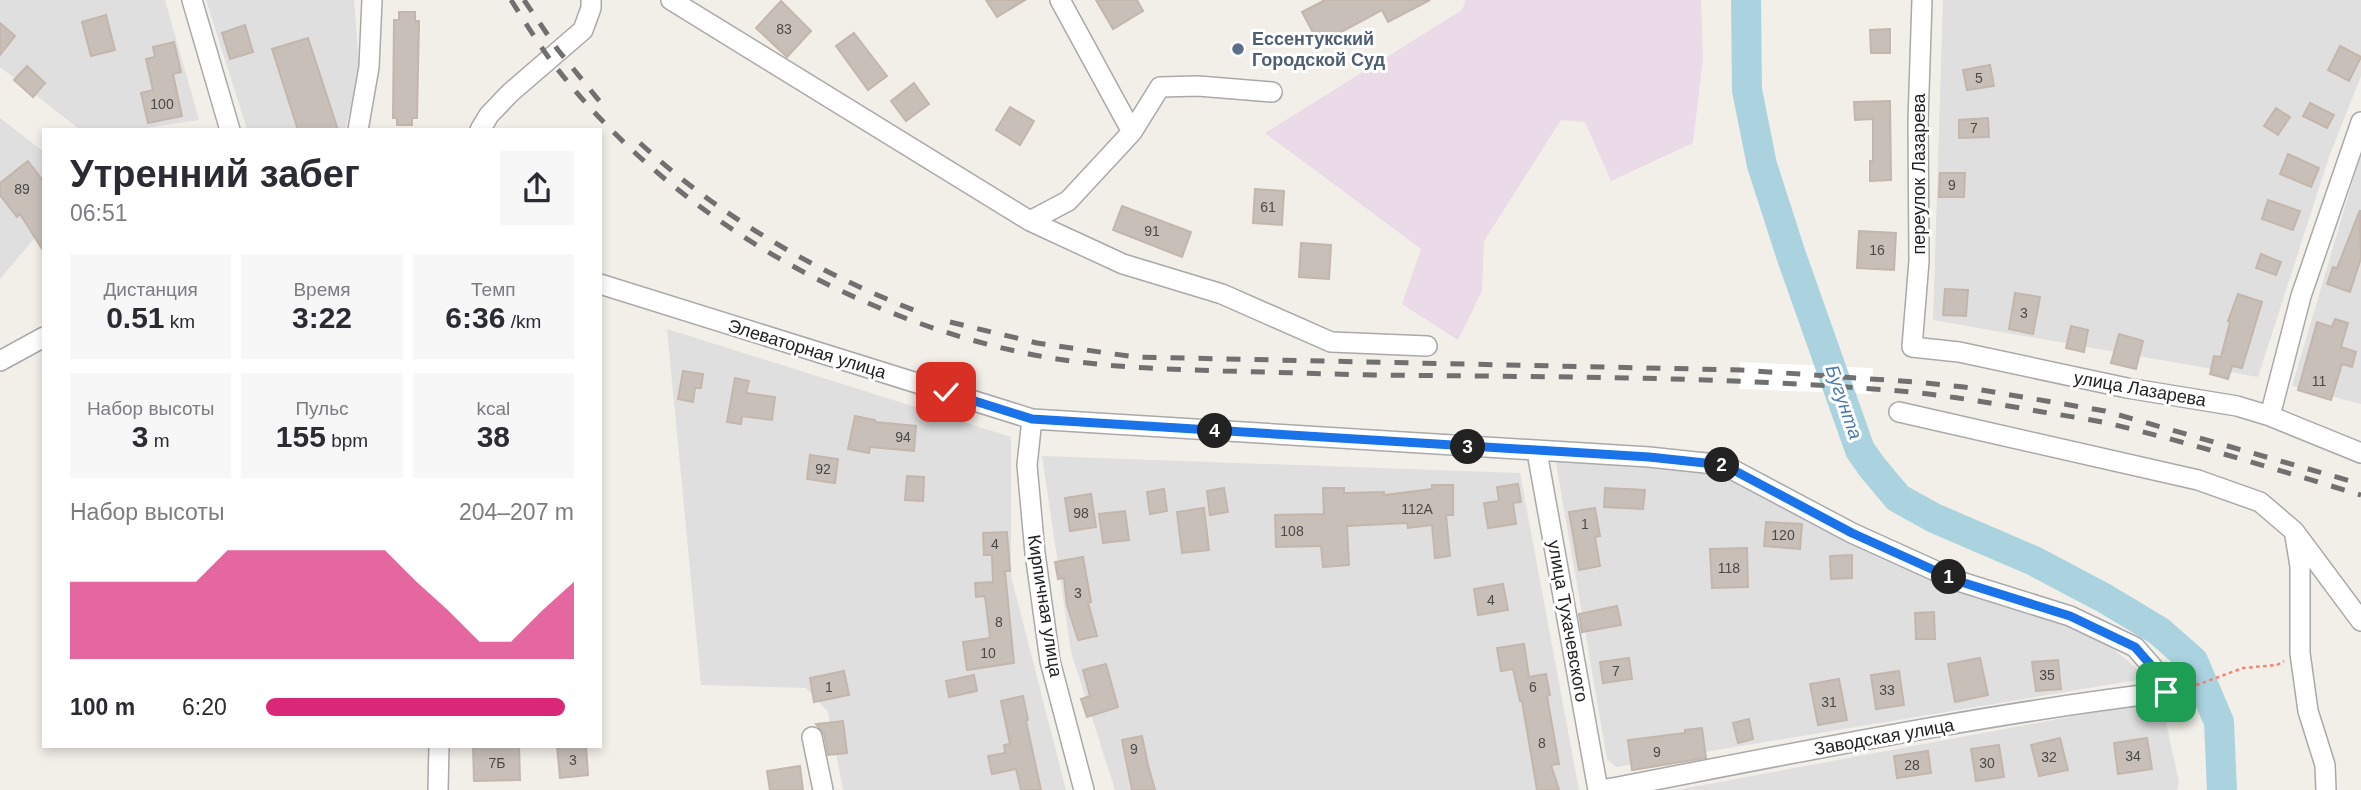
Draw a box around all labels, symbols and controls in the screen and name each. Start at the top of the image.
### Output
house number: 83 [776,21,792,37]
place label: Ессентукский Городской Суд [1252,29,1386,70]
marker: Ессентукский Городской Суд [1230,41,1246,57]
house number: 5 [1975,70,1983,86]
street label: переулок Лазарева [1909,92,1929,255]
house number: 100 [150,96,174,112]
house number: 7 [1970,120,1978,136]
button: share [500,151,574,225]
text: Утренний забег [70,153,360,195]
house number: 9 [1948,177,1956,193]
house number: 89 [14,181,30,197]
house number: 61 [1260,199,1276,215]
text: 06:51 [70,200,128,226]
house number: 91 [1144,223,1160,239]
house number: 16 [1869,242,1885,258]
text: Дистанция [104,279,198,300]
text: Время [293,279,351,300]
text: Темп [471,279,516,300]
text: 0.51 [106,301,165,334]
text: 3:22 [292,301,352,334]
text: 6:36 [445,301,505,334]
house number: 3 [2020,305,2028,321]
text: km [165,311,195,332]
text: /km [505,311,541,332]
street label: Элеваторная улица [726,315,889,383]
pin [916,362,976,422]
water label: Бугунта [1822,362,1866,442]
street label: улица Лазарева [2072,368,2209,411]
icon: check [927,373,965,411]
house number: 11 [2312,373,2326,389]
text: Набор высоты [87,398,214,419]
text: Пульс [295,398,349,419]
text: kcal [476,398,510,419]
pin: 4 [1198,414,1232,448]
text: 3 [132,420,148,453]
text: 155 [276,420,326,453]
text: 38 [477,420,510,453]
text: 4 [1209,420,1220,441]
house number: 94 [895,429,911,445]
text: m [148,430,170,451]
text: bpm [326,430,368,451]
pin: 3 [1450,430,1486,464]
text: 3 [1462,436,1473,457]
pin: 2 [1704,448,1740,482]
text: 2 [1716,454,1727,475]
house number: 92 [815,461,831,477]
text: Набор высоты [70,499,224,525]
text: 204–207 m [459,499,574,525]
house number: 112А [1401,501,1433,517]
house number: 98 [1073,505,1089,521]
house number: 1 [1581,516,1589,532]
house number: 108 [1280,523,1304,539]
house number: 120 [1771,527,1795,543]
street label: Кирпичная улица [1024,533,1066,680]
house number: 4 [991,536,999,552]
street label: улица Тухачевского [1544,539,1592,703]
house number: 118 [1718,560,1740,576]
pin: 1 [1932,560,1966,594]
text: 1 [1943,566,1954,587]
house number: 3 [1074,585,1082,601]
house number: 4 [1487,592,1495,608]
house number: 8 [995,614,1003,630]
house number: 10 [980,645,996,661]
pin [2136,662,2196,722]
house number: 7 [1612,663,1620,679]
house number: 35 [2039,667,2055,683]
icon: arrive [2147,673,2185,711]
house number: 1 [825,679,833,695]
house number: 6 [1529,679,1537,695]
house number: 33 [1879,682,1895,698]
text: 100 m [70,694,135,720]
text: 6:20 [182,694,227,720]
house number: 31 [1821,694,1837,710]
street label: Заводская улица [1812,715,1957,759]
house number: 8 [1538,735,1546,751]
house number: 9 [1130,741,1138,757]
house number: 9 [1653,744,1661,760]
house number: 34 [2125,748,2141,764]
house number: 32 [2041,749,2057,765]
house number: 3 [569,752,577,768]
house number: 7Б [489,755,505,771]
house number: 30 [1979,755,1995,771]
house number: 28 [1904,757,1920,773]

